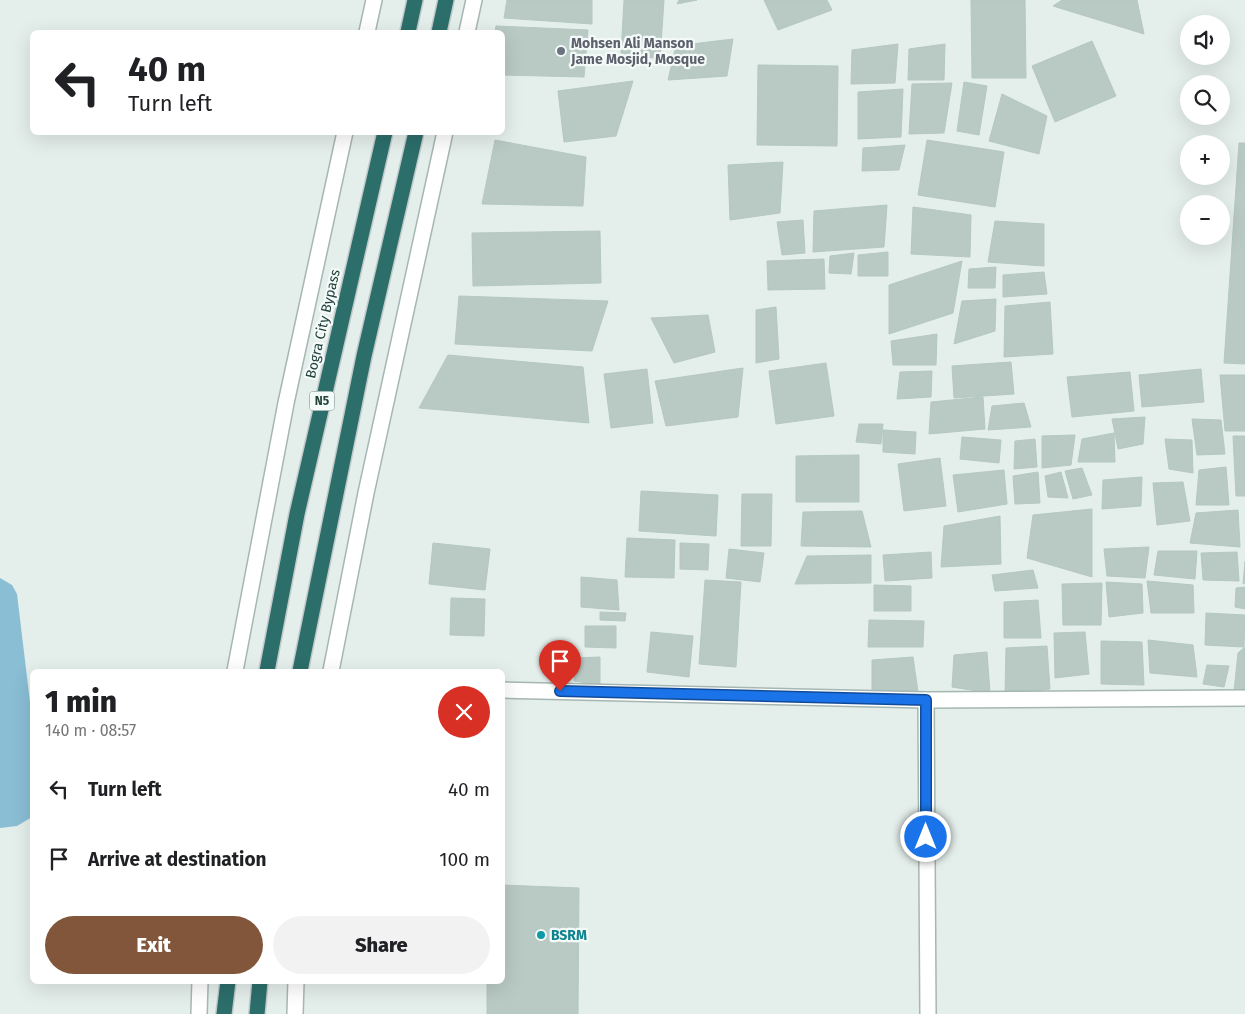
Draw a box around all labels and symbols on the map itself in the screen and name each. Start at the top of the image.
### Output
place label: Mohsen Ali Manson Jame Mosjid, Mosque [570,35,705,68]
marker: Mohsen Ali Manson Jame Mosjid, Mosque [555,45,567,57]
street label: Bogra City Bypass [302,267,344,380]
road number: N5 [310,392,334,411]
pin [539,640,581,691]
position arrow [899,810,951,862]
place label: BSRM [551,927,587,944]
marker: BSRM [535,929,547,941]

